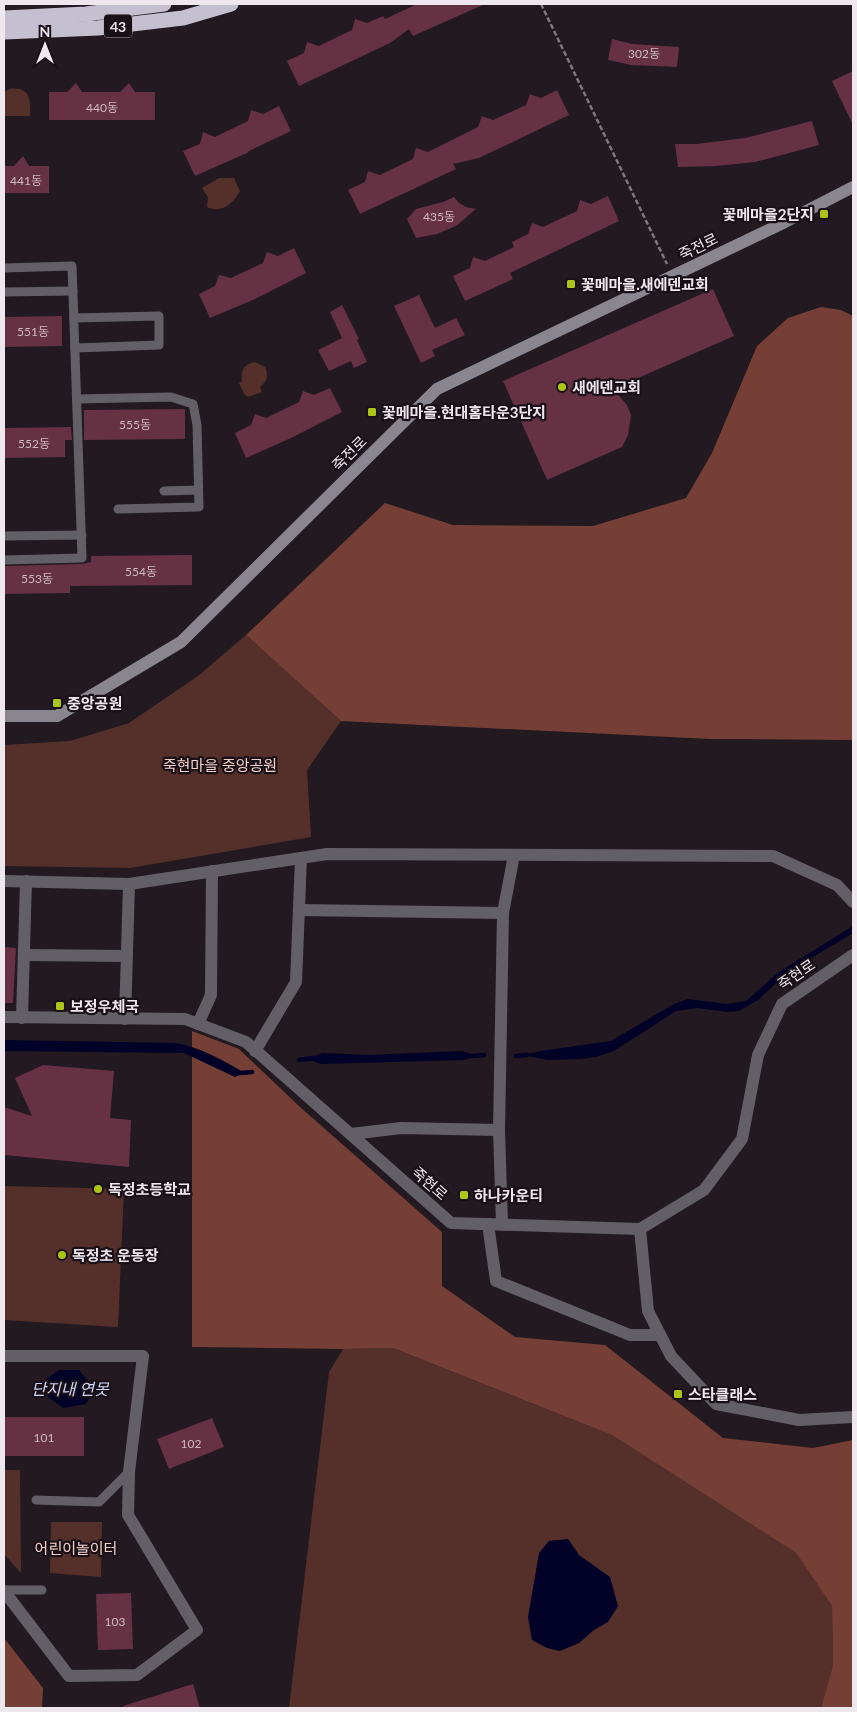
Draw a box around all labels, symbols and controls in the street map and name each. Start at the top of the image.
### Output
road number: 43 [104,15,132,38]
north arrow [20,20,70,70]
text: N [40,23,50,40]
house number: 302동 [628,46,660,61]
house number: 440동 [86,100,118,115]
house number: 441동 [10,173,42,188]
place label: 꽃메마을2단지 [722,205,814,223]
marker: 꽃메마을2단지 [818,208,830,220]
house number: 435동 [423,209,455,224]
street label: 죽전로 [675,229,721,263]
place label: 꽃메마을.새에덴교회 [581,275,709,293]
marker: 꽃메마을.새에덴교회 [565,278,577,290]
house number: 551동 [17,324,49,339]
place label: 새에덴교회 [572,378,641,396]
marker: 새에덴교회 [556,381,568,393]
place label: 꽃메마을.현대홈타운3단지 [382,403,546,421]
marker: 꽃메마을.현대홈타운3단지 [366,406,378,418]
house number: 555동 [119,417,151,432]
street label: 죽전로 [328,432,370,474]
house number: 552동 [18,436,50,451]
house number: 554동 [125,564,157,579]
house number: 553동 [21,571,53,586]
place label: 중앙공원 [67,694,122,712]
marker: 중앙공원 [51,697,63,709]
park label: 죽현마을 중앙공원 [163,756,277,774]
street label: 죽현로 [774,955,818,993]
place label: 보정우체국 [70,997,139,1015]
marker: 보정우체국 [54,1000,66,1012]
street label: 죽현로 [408,1163,452,1203]
place label: 독정초등학교 [108,1180,191,1198]
marker: 독정초등학교 [92,1183,104,1195]
place label: 하나카운티 [474,1186,543,1204]
marker: 하나카운티 [458,1189,470,1201]
place label: 독정초 운동장 [72,1246,159,1264]
marker: 독정초 운동장 [56,1249,68,1261]
water label: 단지내 연못 [31,1379,110,1398]
place label: 스타클래스 [688,1385,757,1403]
marker: 스타클래스 [672,1388,684,1400]
house number: 101 [34,1430,54,1445]
house number: 102 [181,1436,201,1451]
park label: 어린이놀이터 [35,1539,117,1557]
house number: 103 [105,1614,125,1629]

